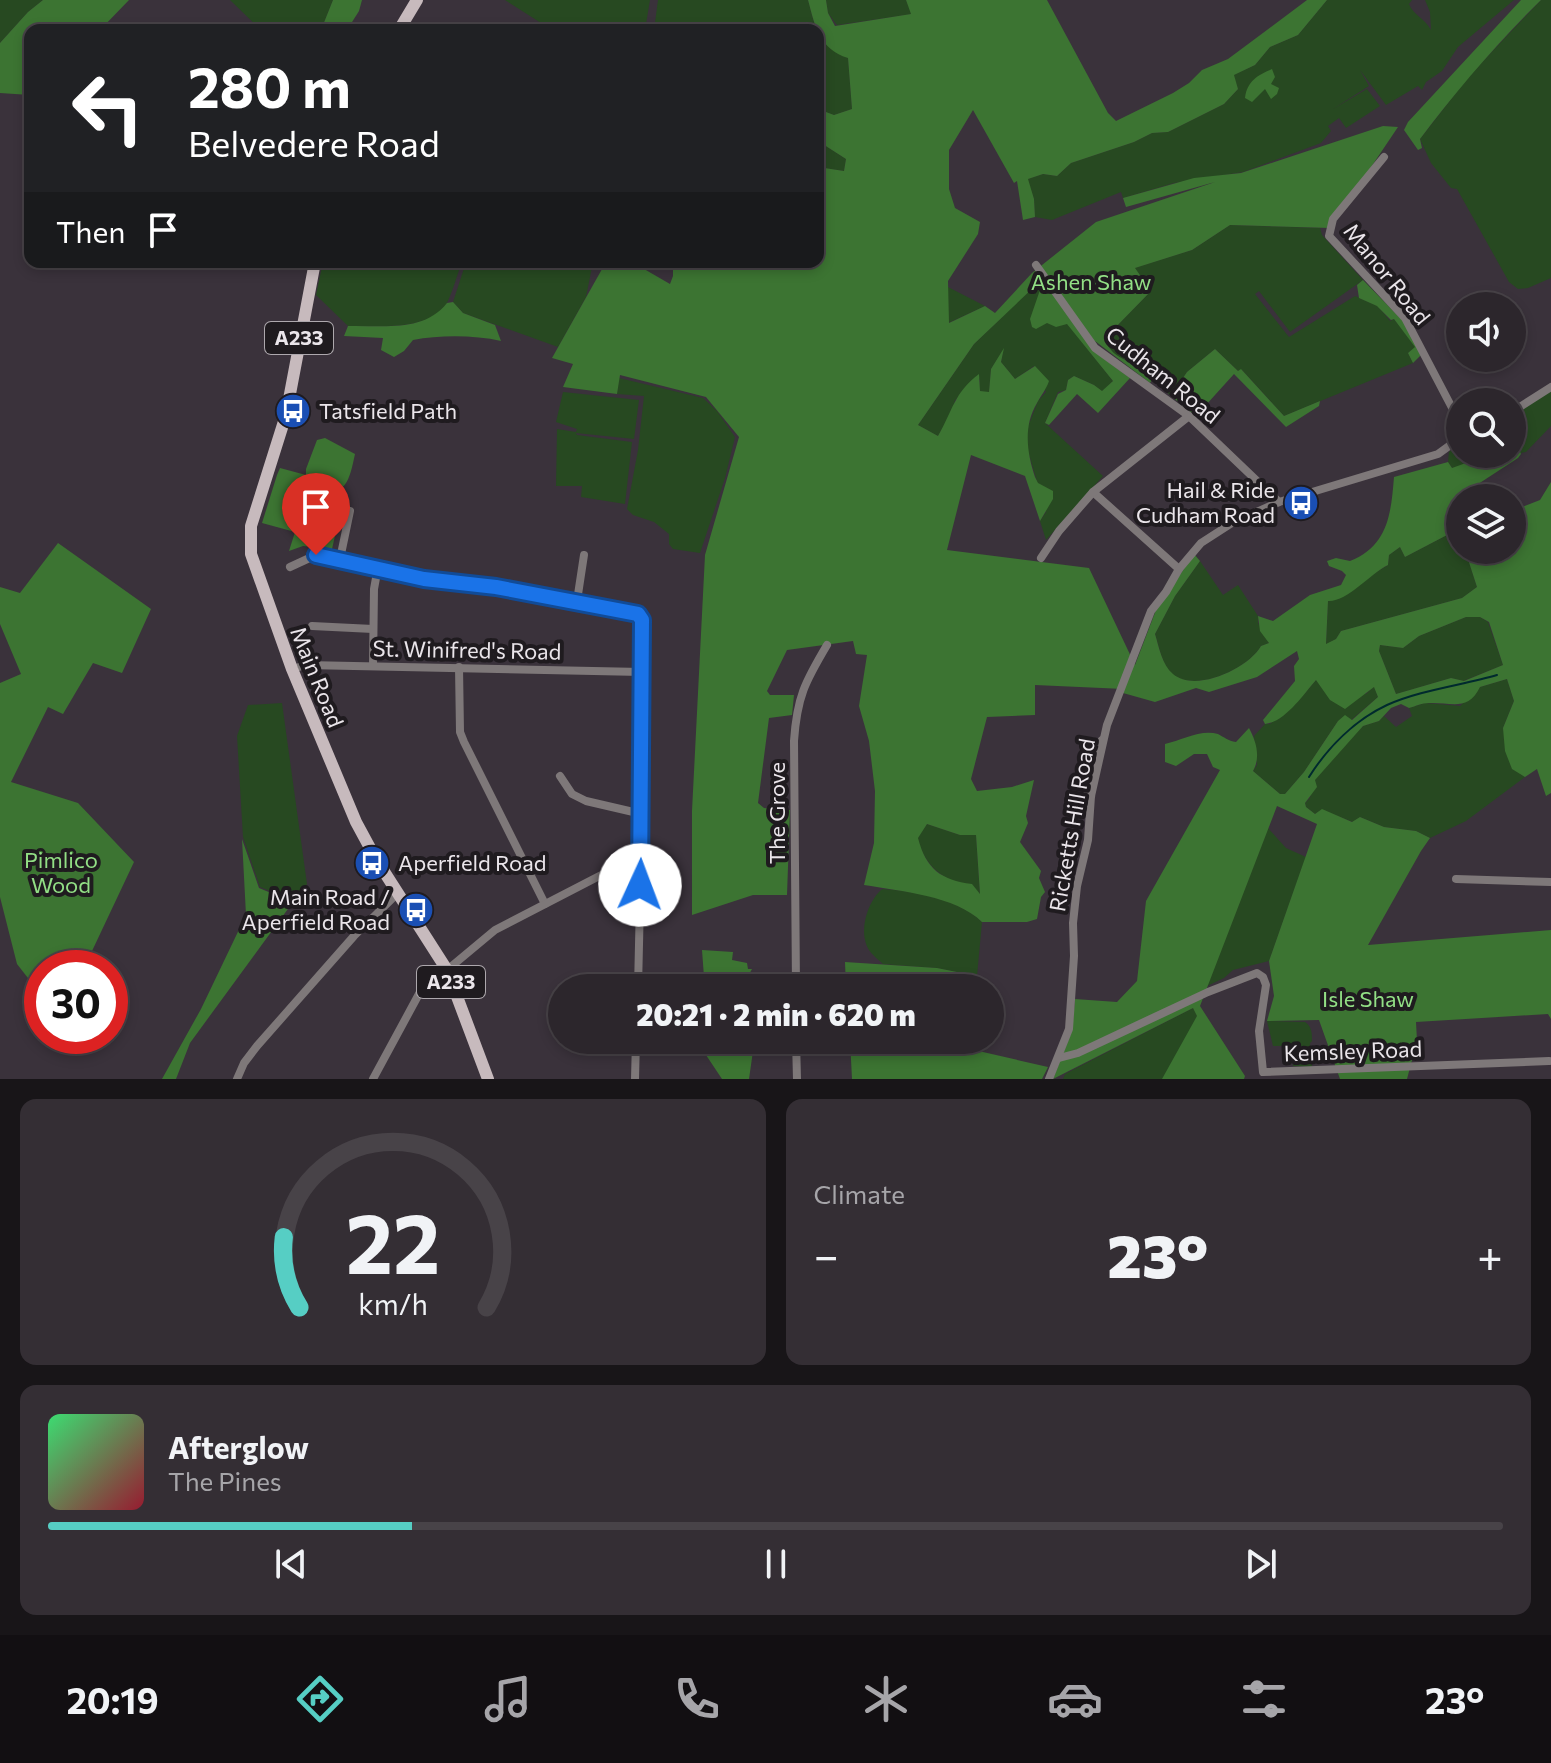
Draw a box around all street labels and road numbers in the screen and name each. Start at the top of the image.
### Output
street label: Manor Road [1338,218,1436,330]
street label: Cudham Road [1101,320,1226,429]
road number: A233 [265,322,333,354]
street label: Main Road [285,623,350,731]
street label: St. Winifred's Road [372,634,562,665]
street label: Ricketts Hill Road [1043,736,1100,914]
street label: The Grove [763,762,790,864]
road number: A233 [417,966,485,998]
street label: Kemsley Road [1283,1035,1423,1066]

